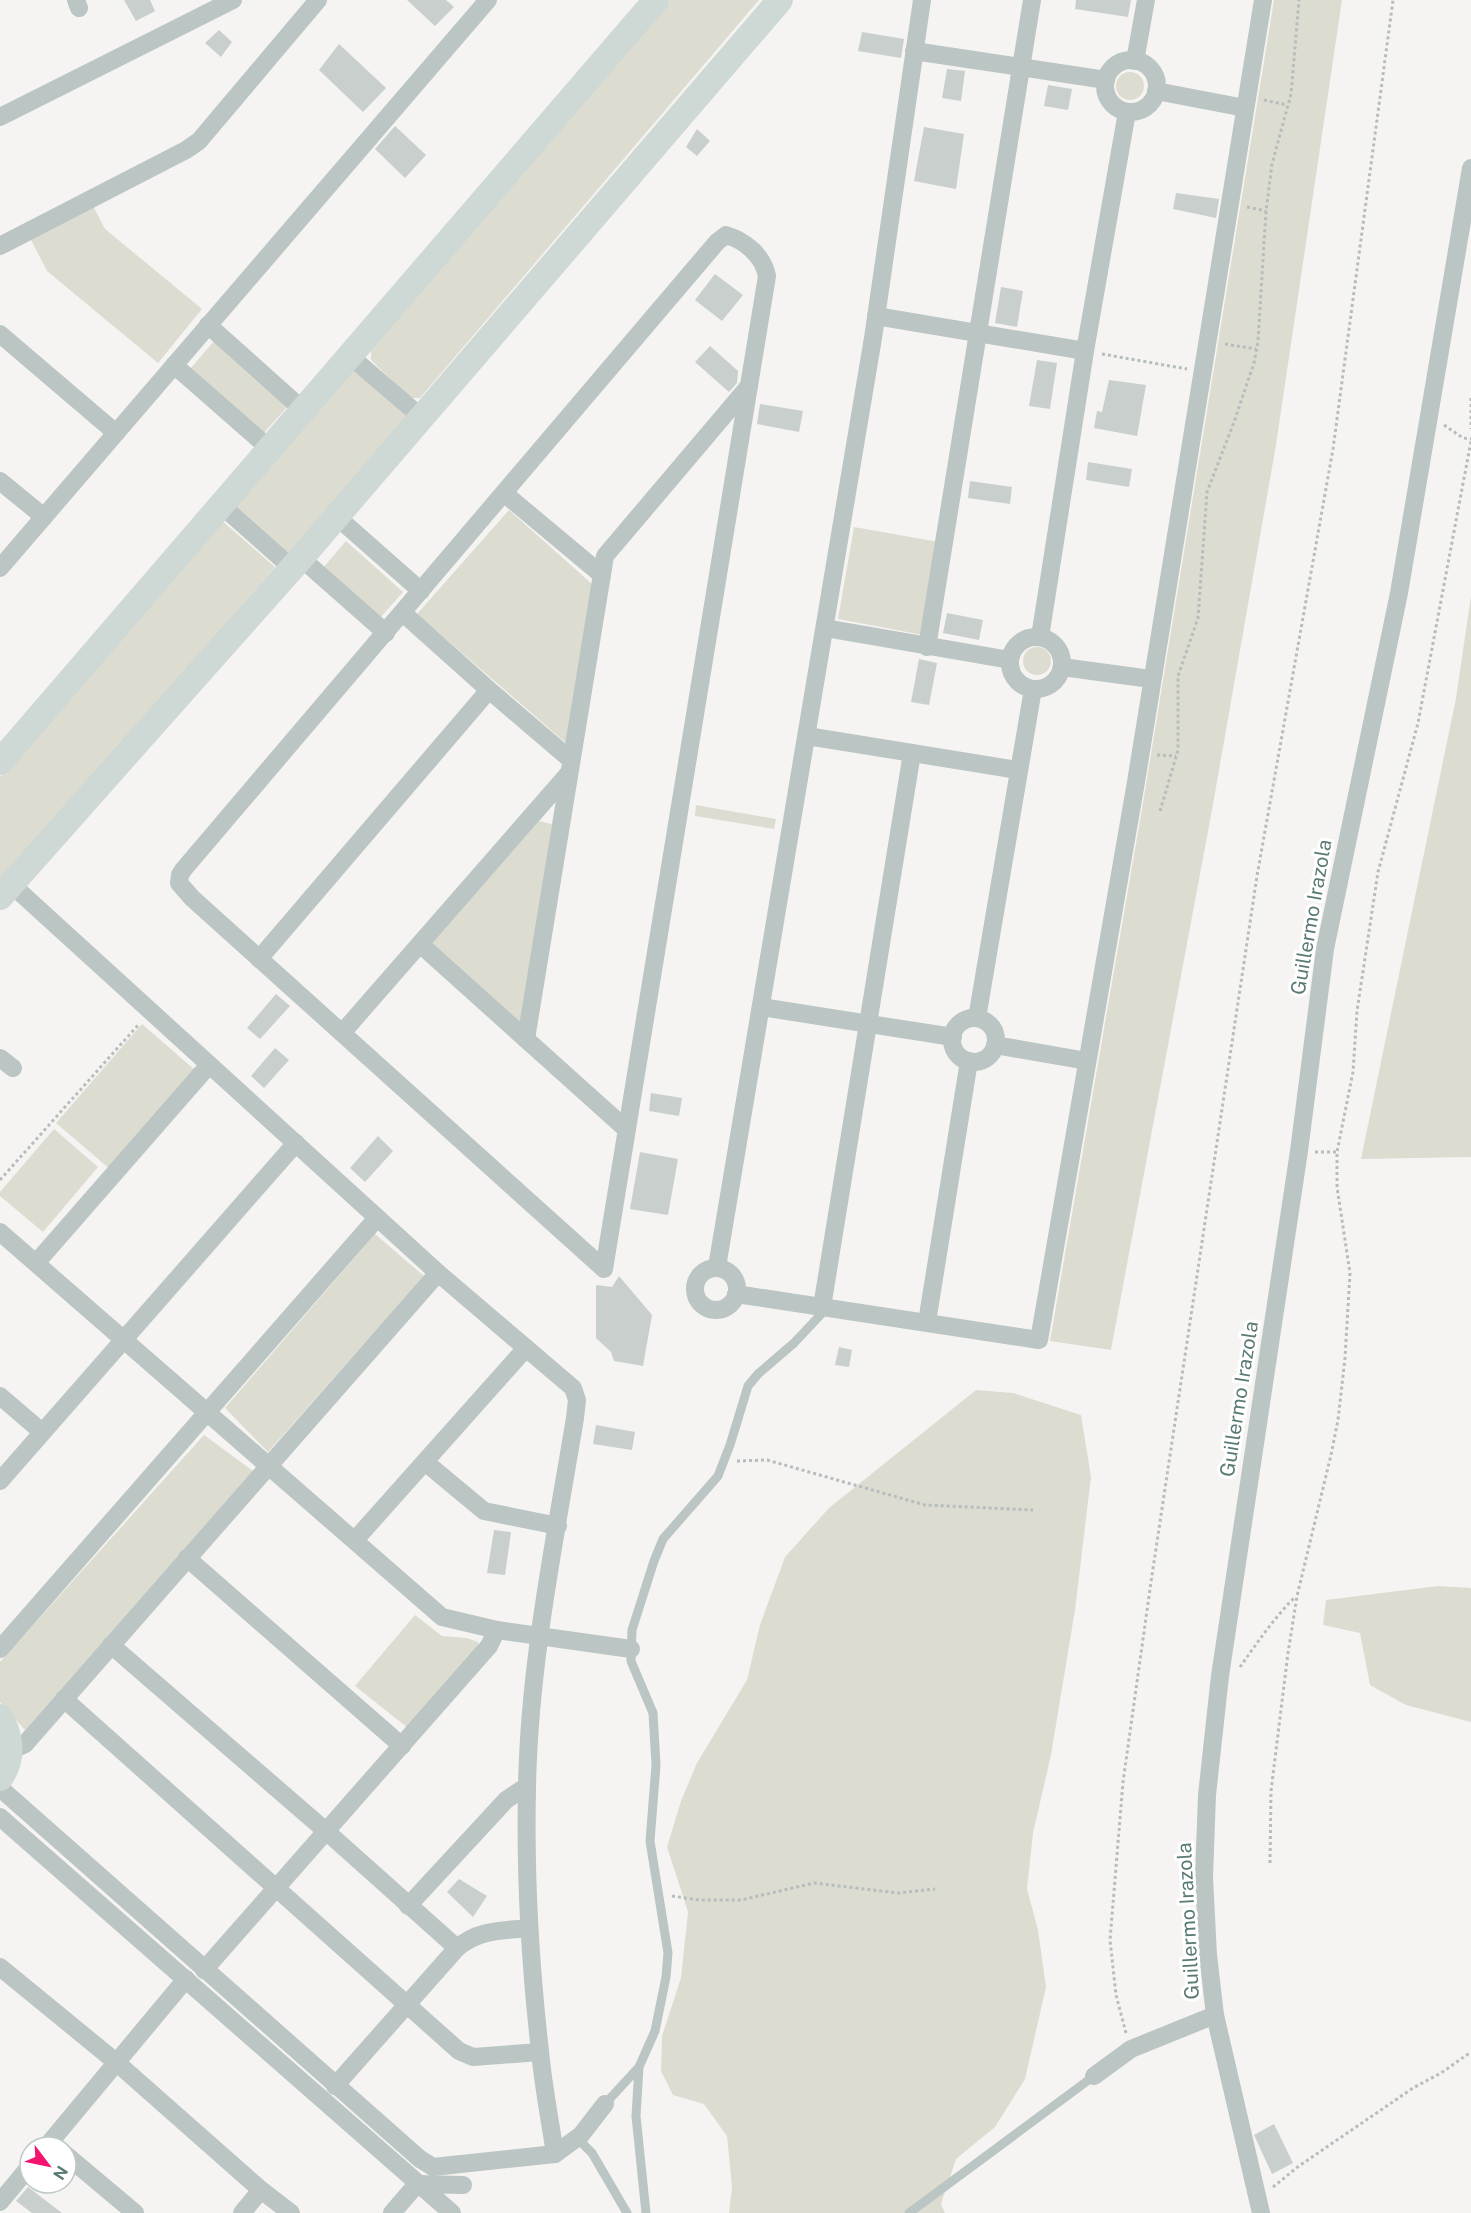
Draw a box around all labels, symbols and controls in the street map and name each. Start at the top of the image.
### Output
street label: Guillermo Irazola [1286,837,1336,997]
street label: Guillermo Irazola [1215,1319,1263,1479]
street label: Guillermo Irazola [1172,1842,1204,2000]
north arrow [18,2135,78,2195]
text: N [49,2162,72,2183]

